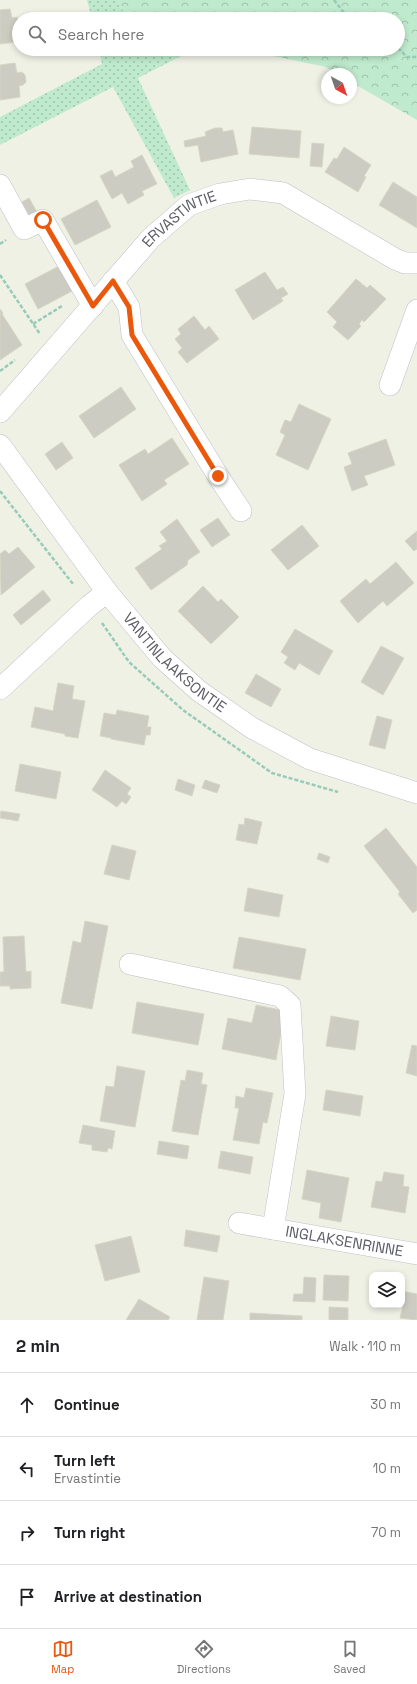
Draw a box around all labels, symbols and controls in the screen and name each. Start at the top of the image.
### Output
search box [12,12,405,56]
icon: search [26,23,48,45]
text: Search here [58,25,144,44]
north arrow [321,68,357,104]
street label: ERVASTINTIE [137,186,219,251]
route start [34,211,52,229]
route end [209,467,227,485]
street label: VANTINLAAKSONTIE [119,608,230,716]
street label: INGLAKSENRINNE [284,1221,405,1260]
map controls [369,1272,405,1308]
button: layers [369,1272,405,1308]
text: 2 min [16,1335,60,1357]
text: Walk · 110 m [329,1338,401,1355]
icon: ahead [16,1394,38,1416]
text: Continue [54,1395,120,1414]
text: 30 m [370,1396,401,1413]
text: Turn left [54,1451,116,1470]
icon: left [16,1458,38,1480]
text: 10 m [373,1460,401,1477]
text: Ervastintie [54,1470,121,1487]
icon: right [16,1522,38,1544]
text: Turn right [54,1523,125,1542]
text: 70 m [371,1524,401,1541]
icon: arrive [16,1586,38,1608]
text: Arrive at destination [54,1587,202,1606]
tab: Map [51,1638,74,1676]
tab: Directions [177,1638,231,1676]
tab: Saved [334,1638,366,1676]

